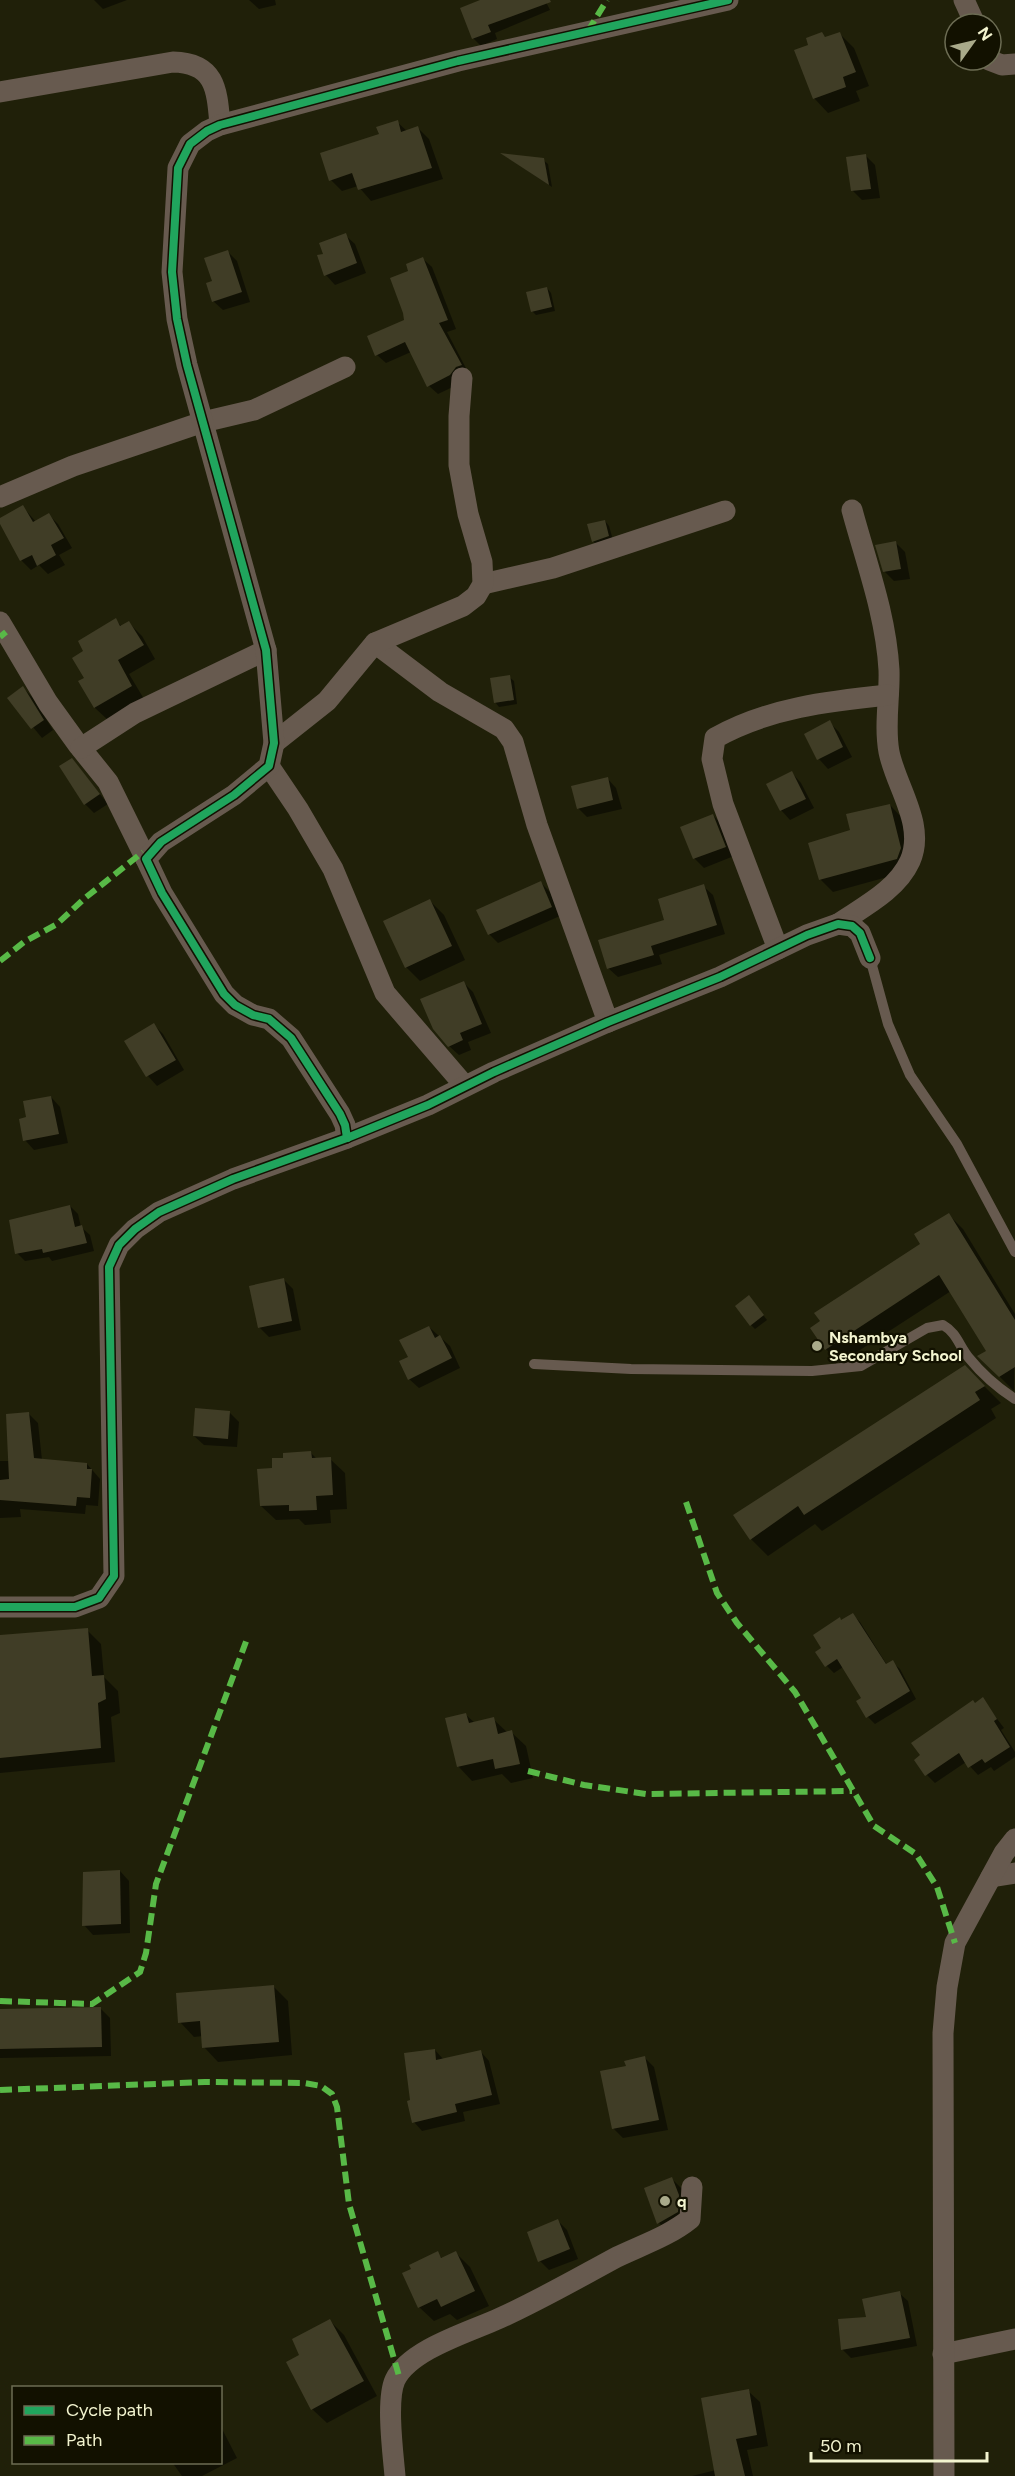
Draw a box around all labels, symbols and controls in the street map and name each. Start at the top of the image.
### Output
north arrow [943,12,1003,72]
text: N [974,23,996,44]
place label: Nshambya Secondary School [829,1328,962,1365]
marker: Nshambya Secondary School [810,1339,824,1353]
place label: q [677,2192,686,2211]
marker: q [658,2194,672,2208]
legend [12,2386,222,2464]
text: Cycle path [66,2399,153,2421]
scale bar [811,2425,986,2463]
text: Path [66,2429,102,2451]
text: 50 m [820,2435,862,2457]

